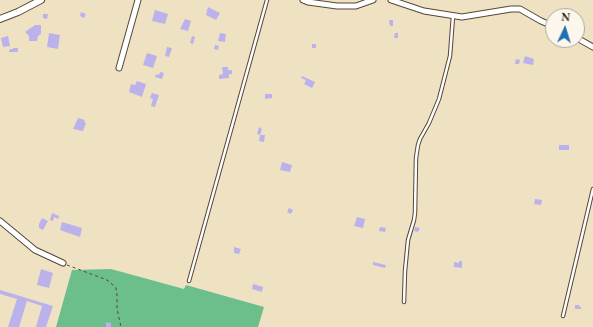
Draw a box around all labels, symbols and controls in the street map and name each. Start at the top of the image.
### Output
north arrow [545,8,585,48]
text: N [561,10,571,24]

